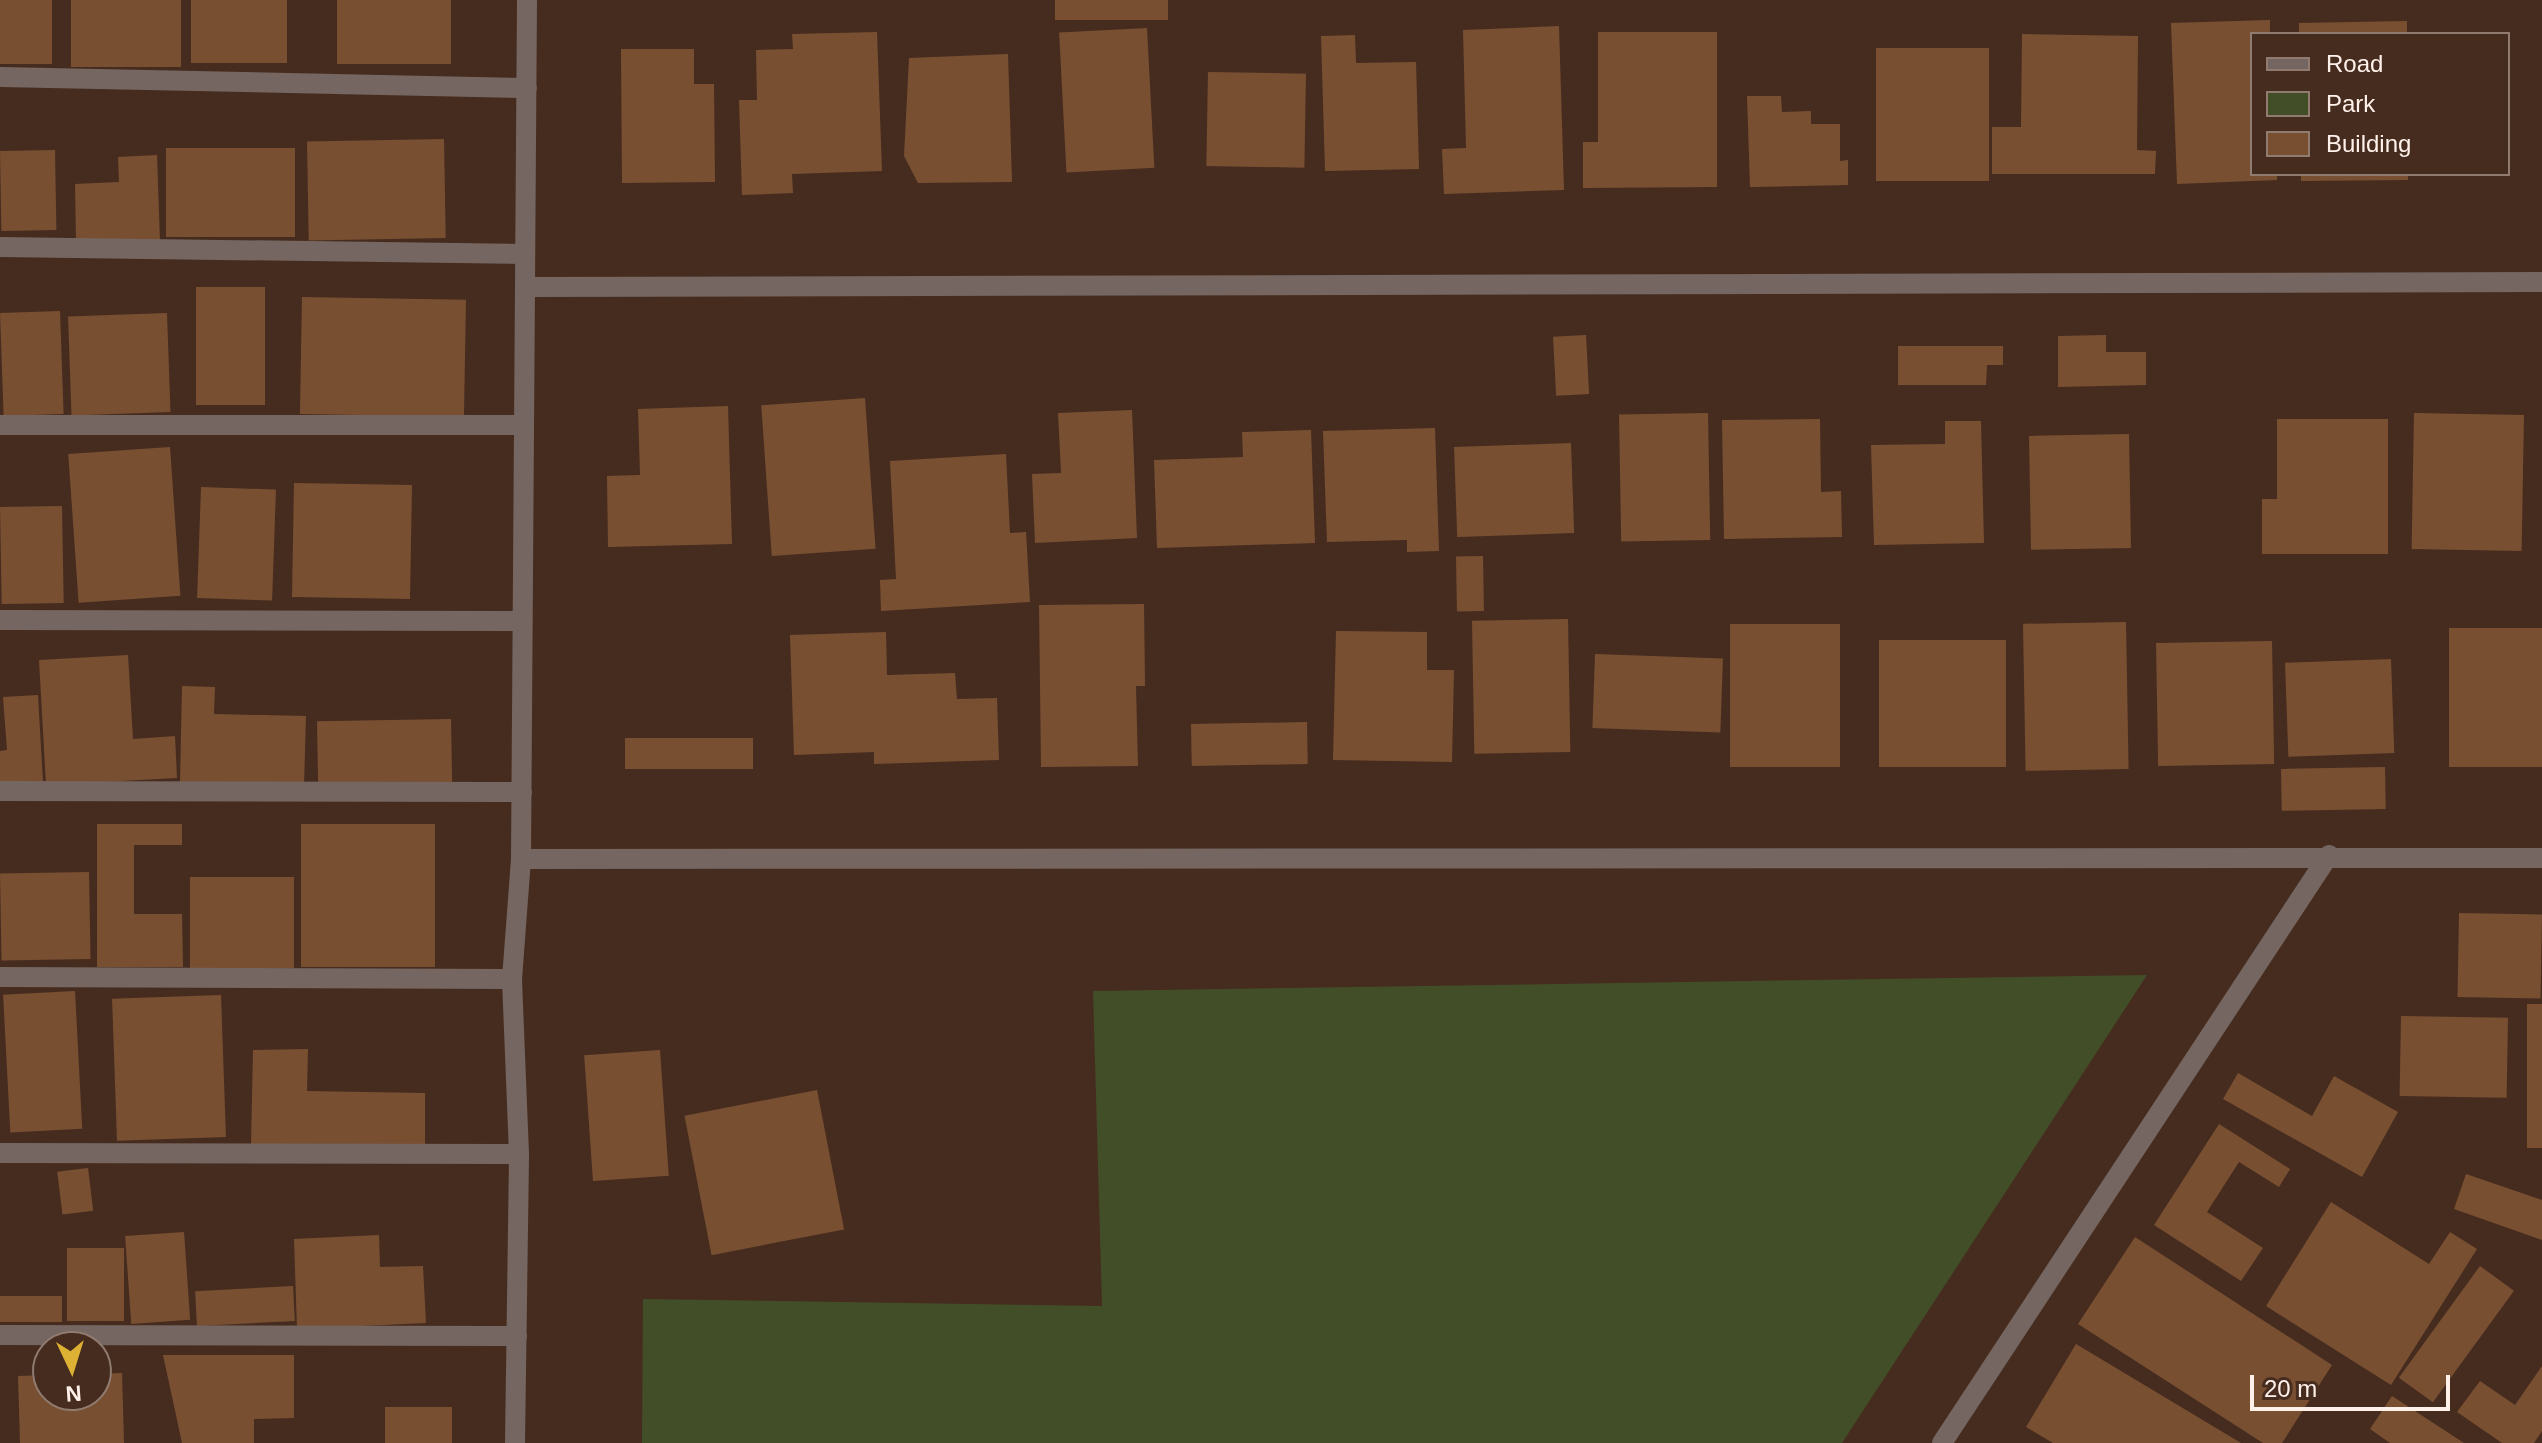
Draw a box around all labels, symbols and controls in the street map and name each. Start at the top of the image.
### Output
legend [2250,32,2510,176]
text: Road [2326,50,2383,77]
text: Park [2326,90,2375,117]
text: Building [2326,130,2411,157]
north arrow [32,1331,112,1411]
scale bar [2254,1359,2454,1409]
text: 20 m [2264,1375,2317,1402]
text: N [65,1380,82,1406]

